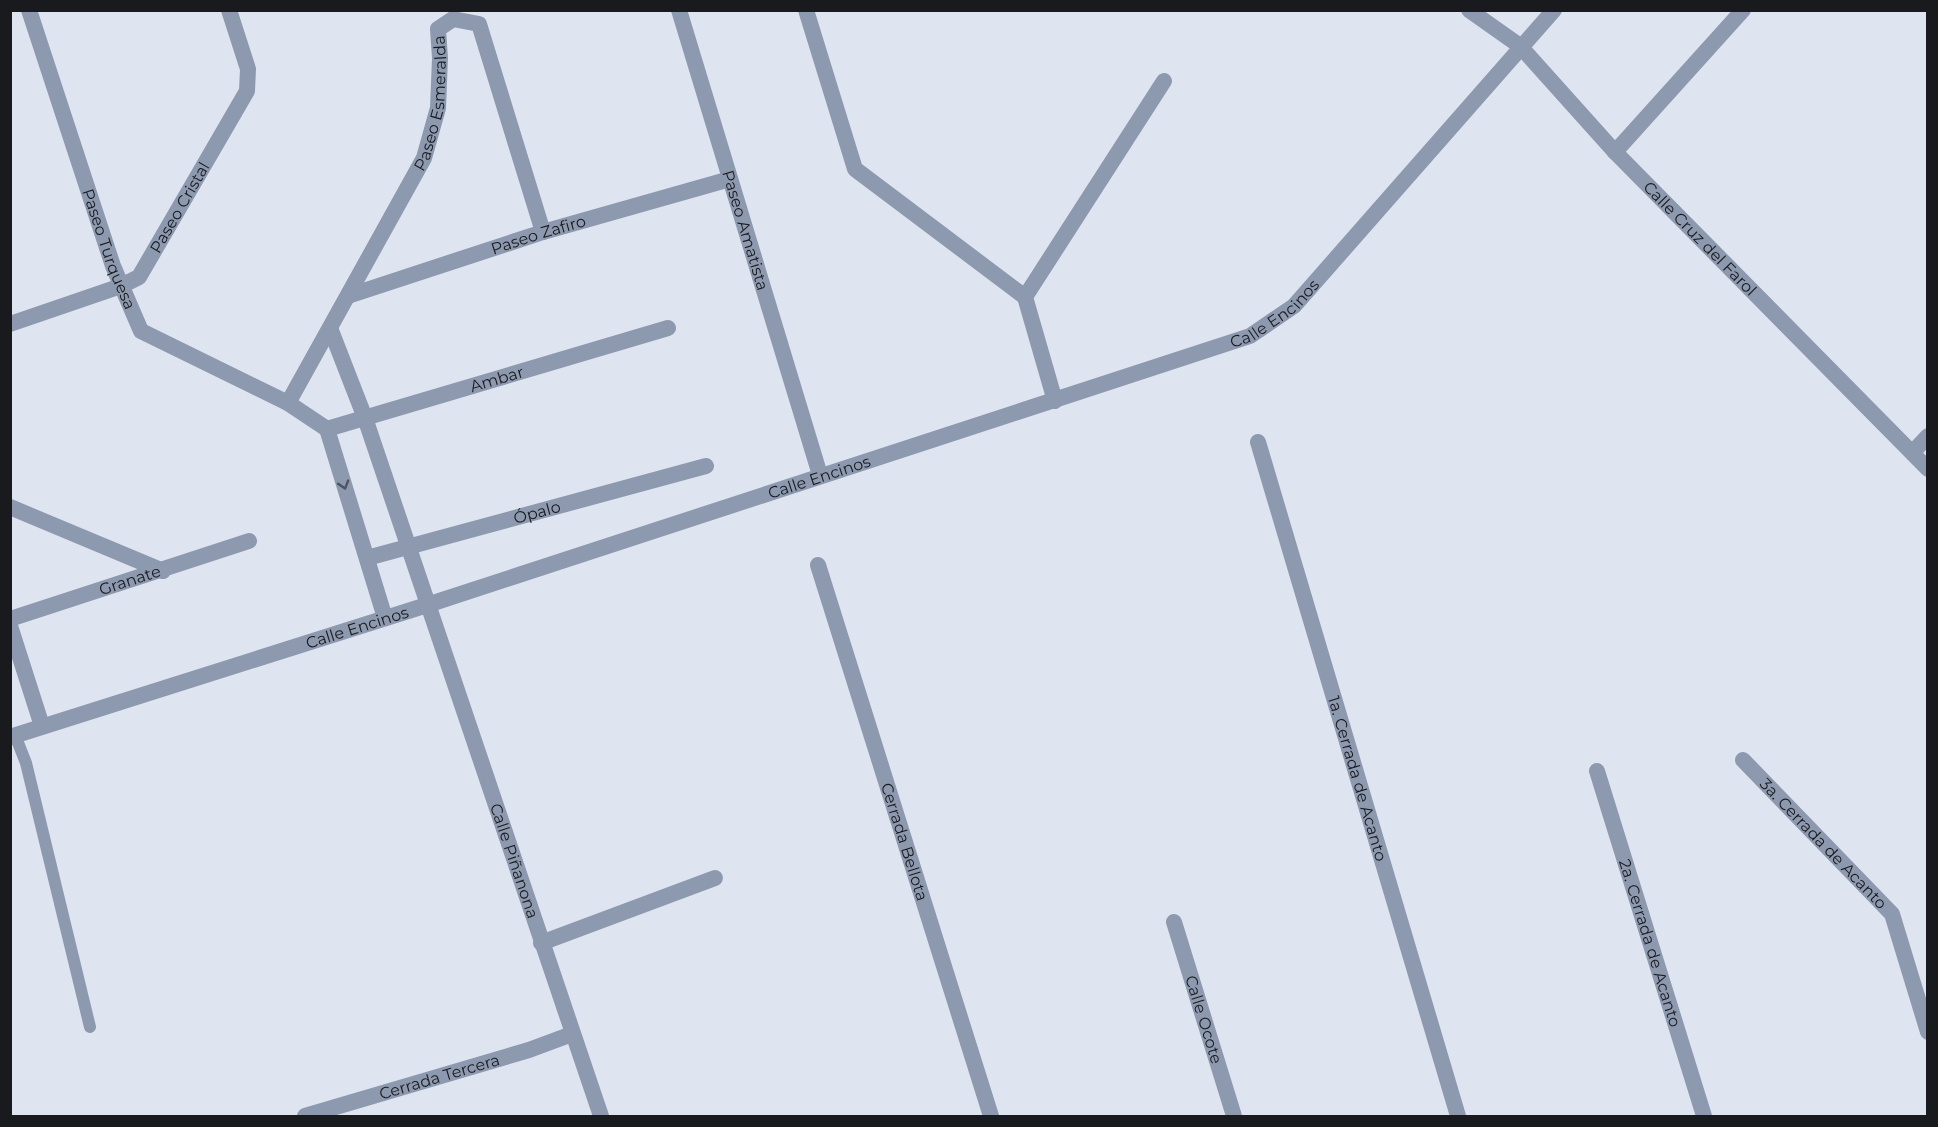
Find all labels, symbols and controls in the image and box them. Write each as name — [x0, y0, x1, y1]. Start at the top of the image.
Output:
street label: Paseo Esmeralda — [409, 35, 450, 174]
street label: Paseo Cristal — [146, 158, 213, 256]
street label: Paseo Amatista — [719, 168, 773, 292]
street label: Calle Cruz del Farol — [1640, 177, 1761, 299]
street label: Paseo Turquesa — [79, 186, 140, 312]
street label: Paseo Zafiro — [488, 211, 588, 258]
street label: Calle Encinos — [1228, 275, 1323, 351]
street label: Ambar — [468, 362, 526, 396]
street label: Calle Encinos — [766, 451, 873, 502]
one-way arrow — [337, 479, 349, 490]
street label: Ópalo — [511, 496, 563, 527]
street label: Granate — [97, 561, 163, 599]
street label: Calle Encinos — [303, 602, 411, 652]
street label: 1a. Cerrada de Acanto — [1324, 694, 1391, 863]
street label: 3a. Cerrada de Acanto — [1756, 774, 1891, 913]
street label: Cerrada Bellota — [877, 780, 932, 903]
street label: Calle Piñanona — [486, 801, 543, 921]
street label: 2a. Cerrada de Acanto — [1615, 857, 1685, 1029]
street label: Calle Ocote — [1182, 973, 1227, 1066]
street label: Cerrada Tercera — [377, 1050, 502, 1103]

